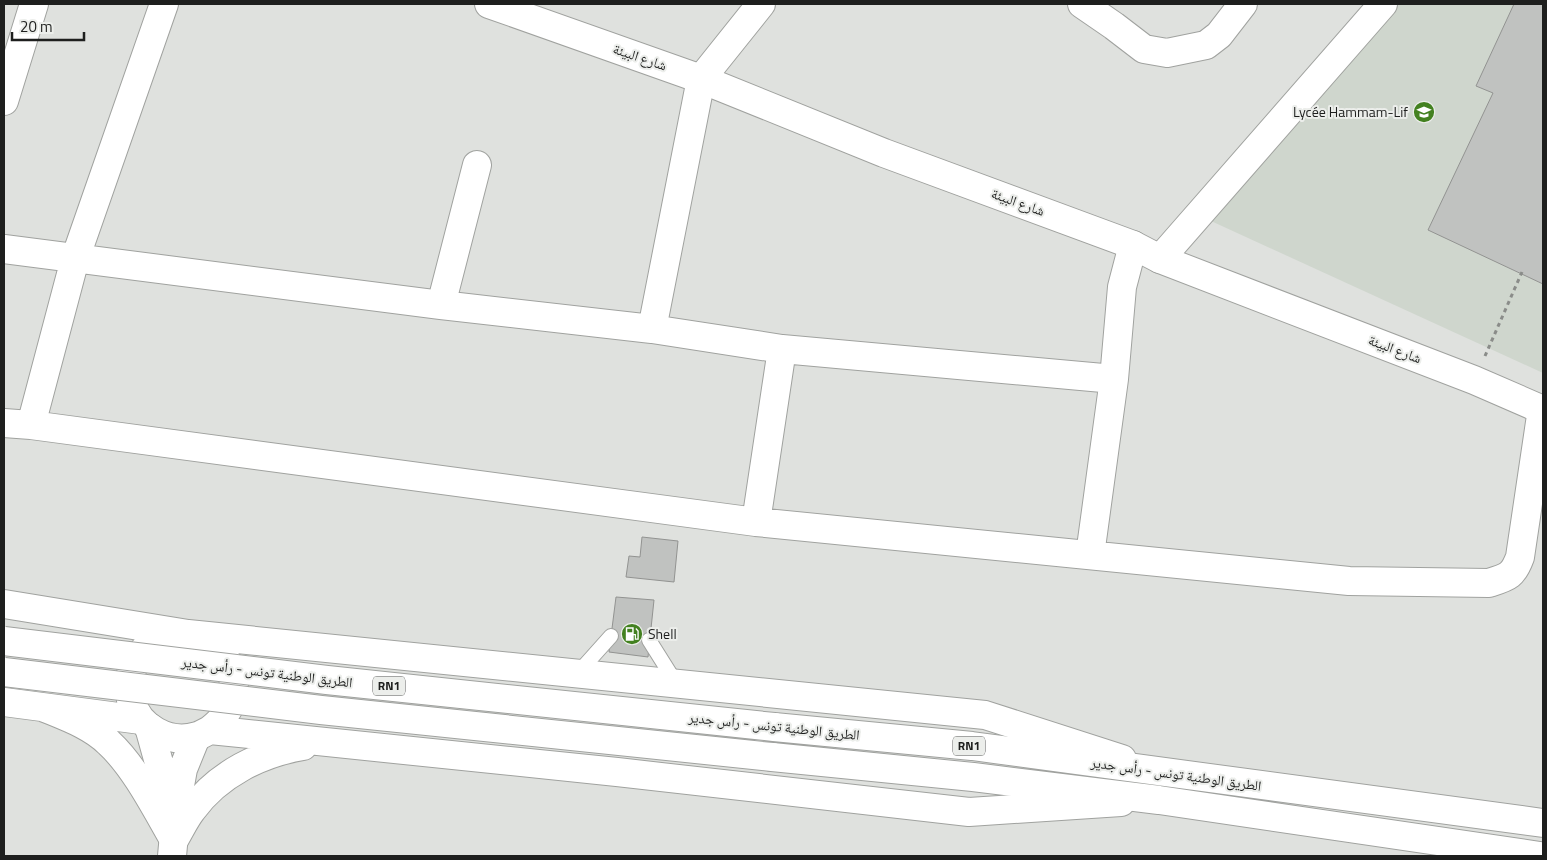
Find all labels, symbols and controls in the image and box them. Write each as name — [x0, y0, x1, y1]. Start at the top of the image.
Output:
scale bar — [12, 10, 85, 42]
text: 20 m — [20, 15, 53, 38]
street label: شارع البيئة — [610, 38, 670, 75]
school or university icon: Lycée Hammam-Lif — [1412, 100, 1436, 124]
place label: Lycée Hammam-Lif — [1293, 101, 1408, 122]
street label: شارع البيئة — [988, 182, 1048, 221]
street label: شارع البيئة — [1365, 329, 1425, 368]
fuel station icon: Shell — [620, 622, 644, 646]
place label: Shell — [648, 623, 677, 644]
street label: الطريق الوطنية تونس - رأس جدير — [179, 650, 354, 692]
road number: RN1 — [373, 676, 405, 696]
street label: الطريق الوطنية تونس - رأس جدير — [686, 706, 861, 745]
road number: RN1 — [953, 736, 985, 756]
street label: الطريق الوطنية تونس - رأس جدير — [1088, 751, 1263, 796]

